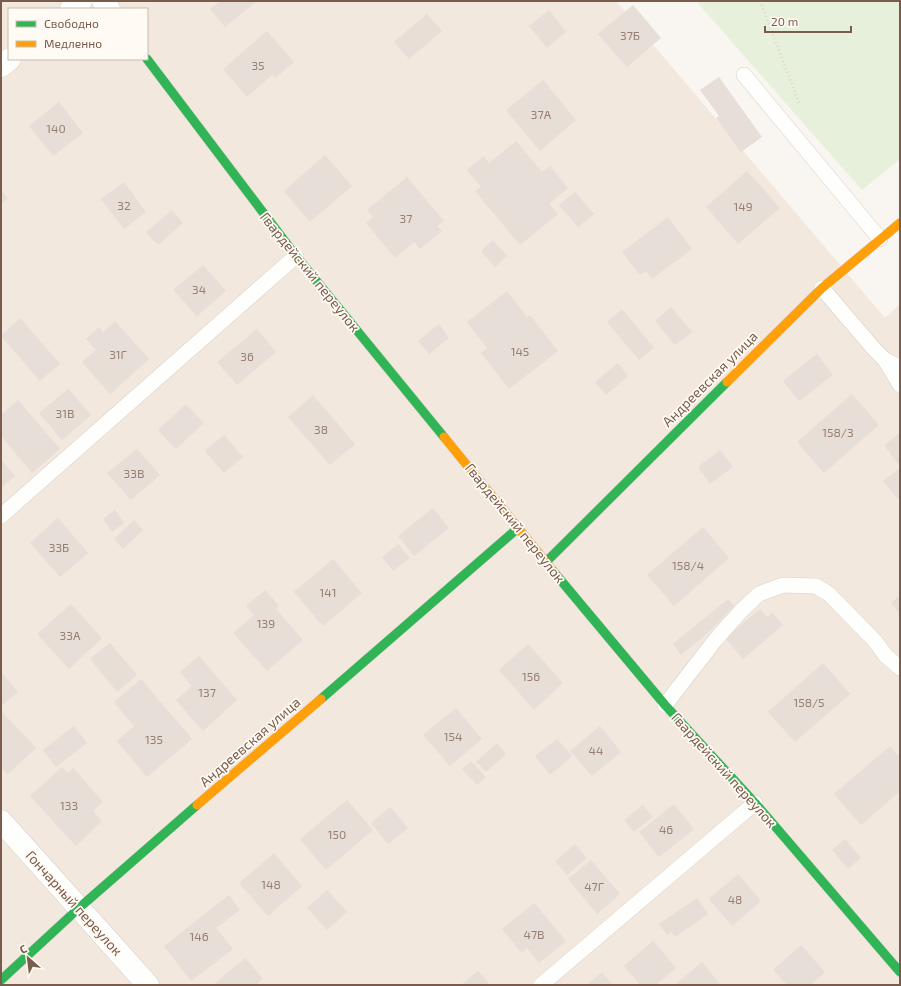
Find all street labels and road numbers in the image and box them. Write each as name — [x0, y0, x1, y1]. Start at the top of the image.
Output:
street label: Гвардейский переулок — [257, 208, 364, 335]
street label: Андреевская улица — [658, 327, 761, 430]
street label: Гвардейский переулок — [462, 459, 569, 586]
street label: Андреевская улица — [196, 693, 304, 790]
street label: Гвардейский переулок — [668, 709, 781, 831]
street label: Гончарный переулок — [23, 847, 126, 959]

